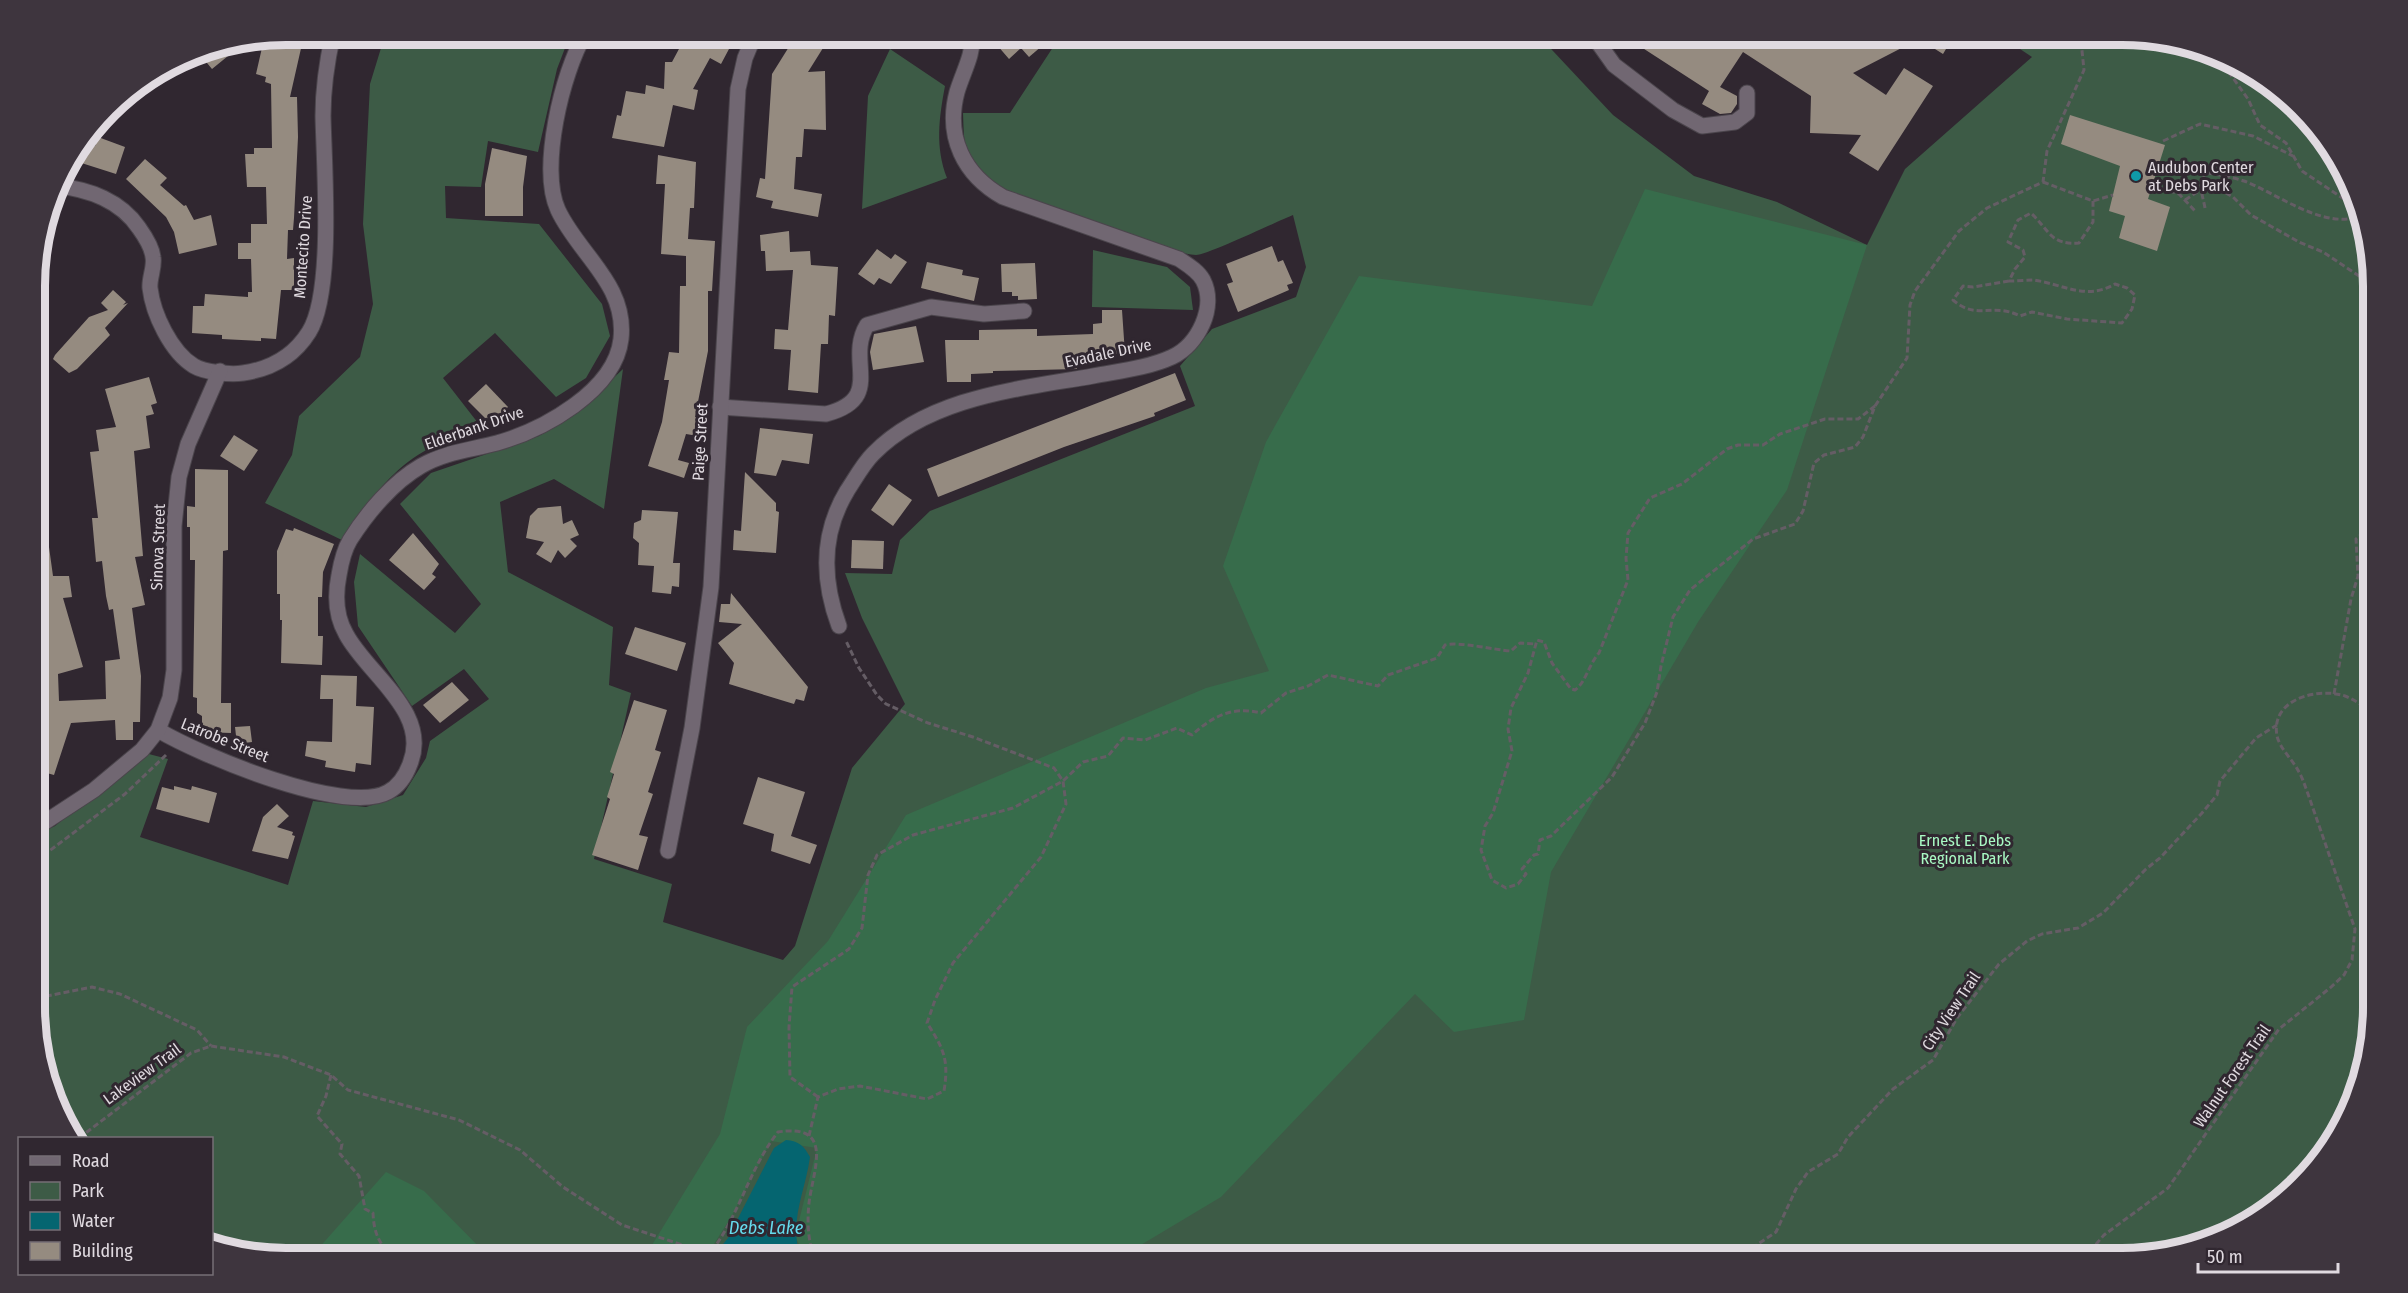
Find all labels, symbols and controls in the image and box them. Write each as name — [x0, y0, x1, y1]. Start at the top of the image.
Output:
place label: Audubon Center at Debs Park — [2148, 158, 2254, 195]
marker: Audubon Center at Debs Park — [2129, 169, 2143, 183]
street label: Montecito Drive — [290, 195, 316, 299]
street label: Evadale Drive — [1063, 335, 1153, 371]
street label: Elderbank Drive — [422, 402, 526, 454]
street label: Paige Street — [688, 402, 712, 481]
street label: Sinova Street — [147, 503, 169, 591]
street label: Latrobe Street — [178, 714, 272, 767]
park label: Ernest E. Debs Regional Park — [1919, 831, 2011, 868]
street label: City View Trail — [1918, 968, 1984, 1054]
street label: Walnut Forest Trail — [2190, 1021, 2274, 1131]
street label: Lakeview Trail — [99, 1039, 185, 1109]
legend — [18, 1137, 213, 1275]
text: Road — [72, 1150, 109, 1172]
text: Park — [72, 1180, 105, 1202]
text: Water — [72, 1210, 115, 1232]
water label: Debs Lake — [729, 1217, 804, 1239]
scale bar — [2198, 1236, 2338, 1274]
text: Building — [72, 1240, 133, 1262]
text: 50 m — [2207, 1246, 2243, 1268]

